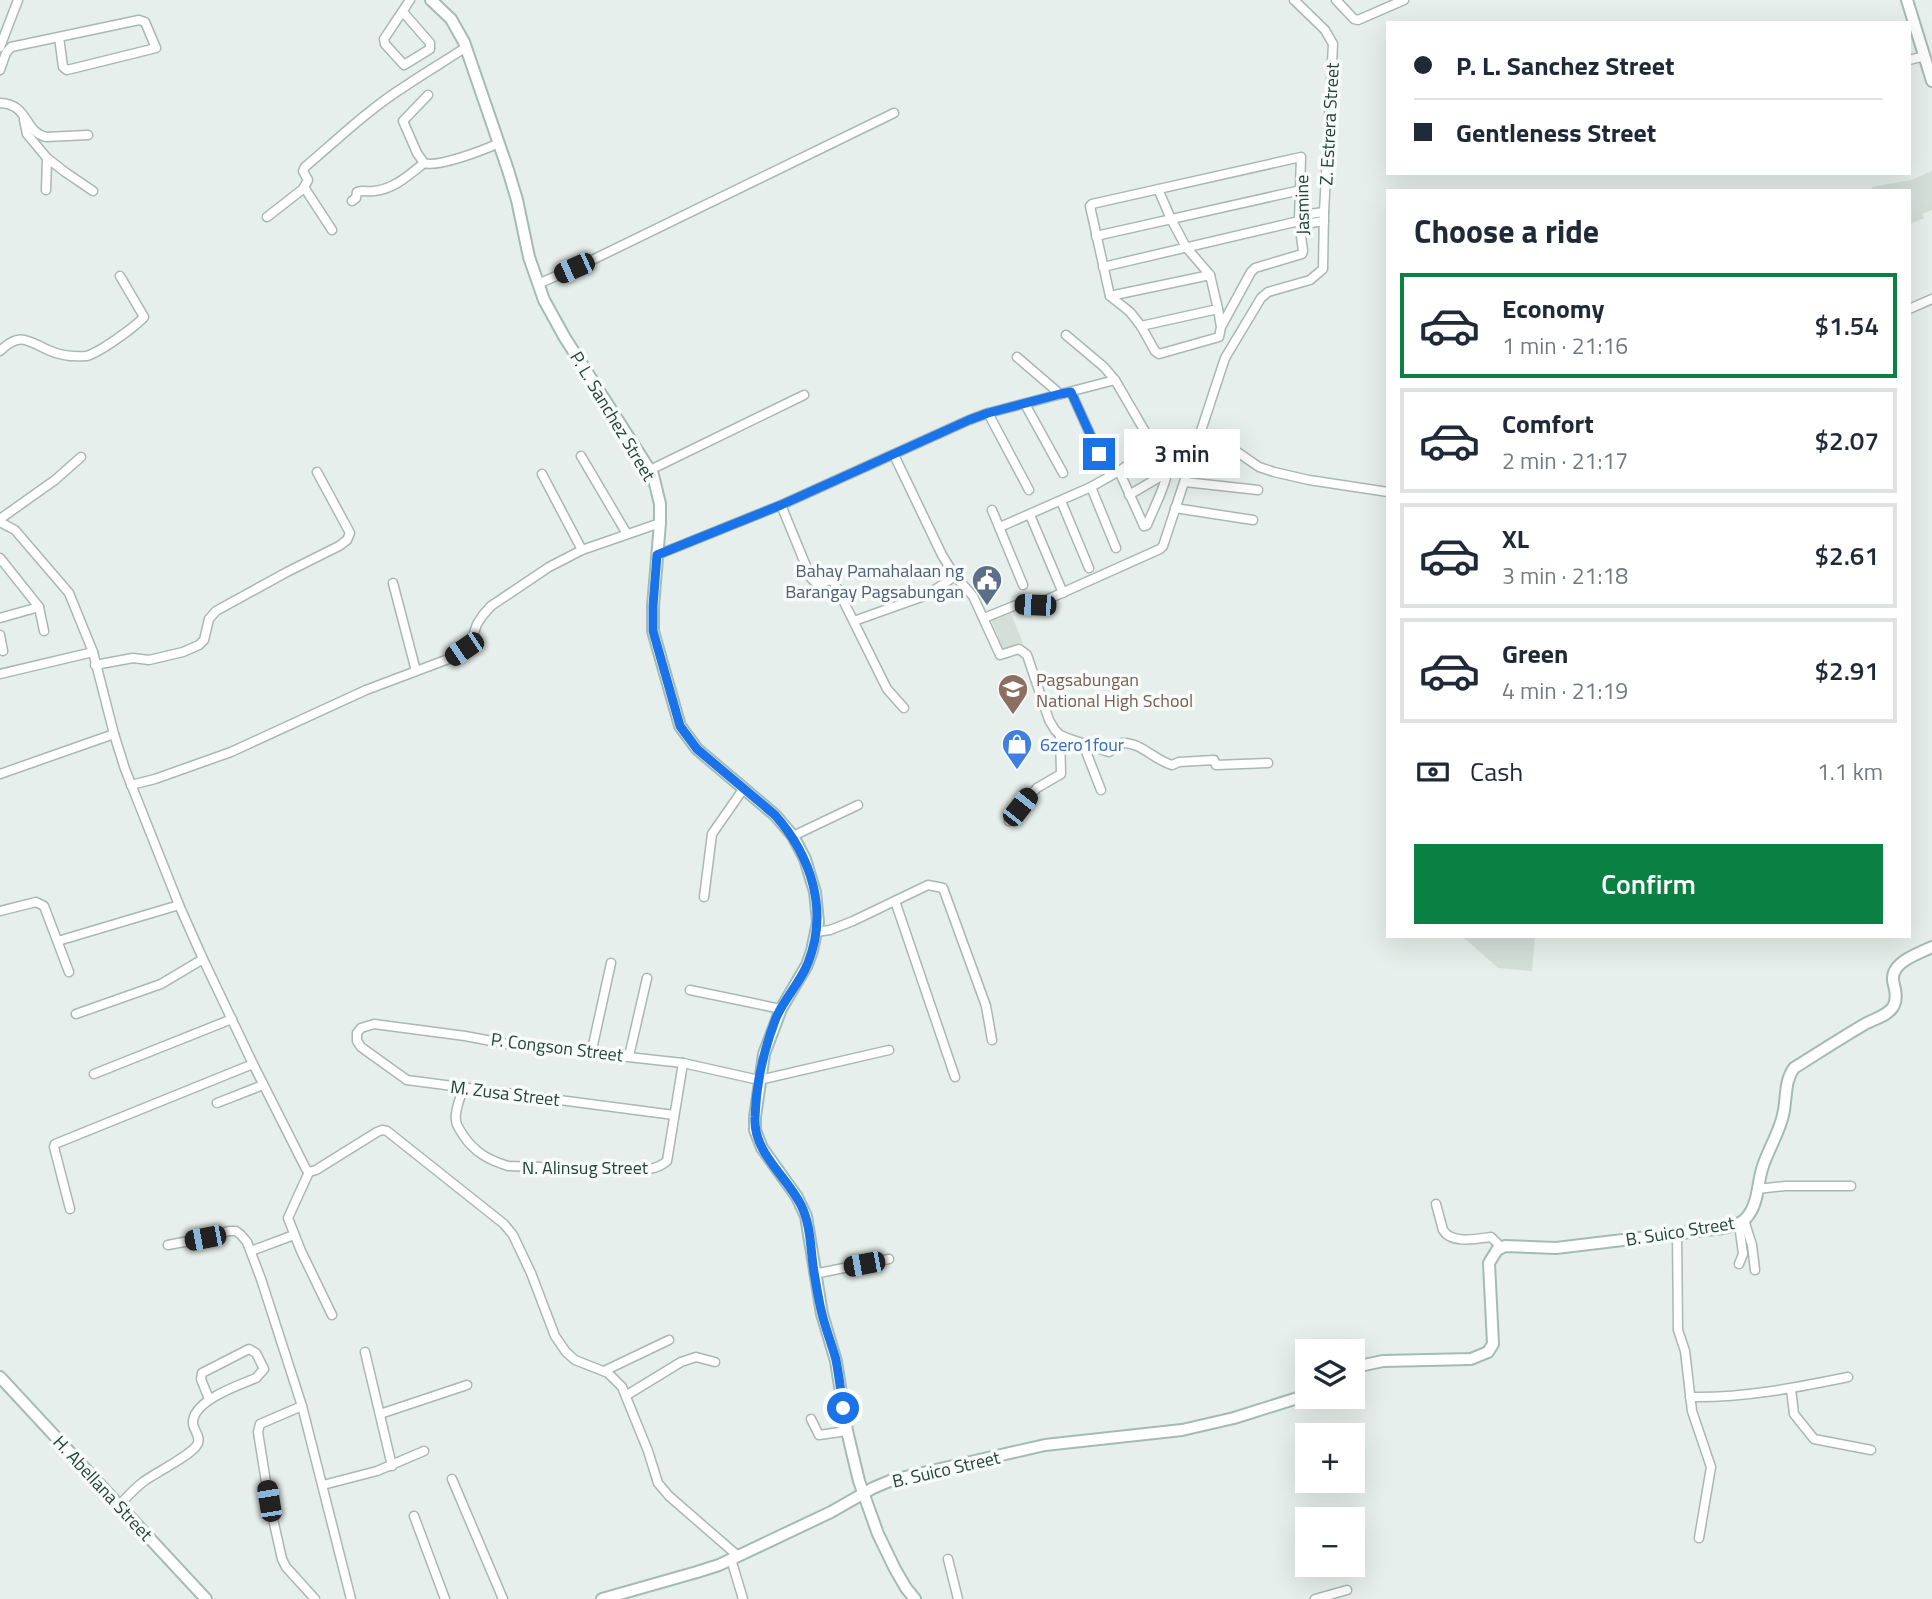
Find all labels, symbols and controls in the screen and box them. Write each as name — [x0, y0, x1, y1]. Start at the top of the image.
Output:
text: P. L. Sanchez Street — [1456, 46, 1674, 85]
street label: Z. Estrera Street — [1312, 61, 1346, 186]
text: Gentleness Street — [1456, 113, 1656, 152]
street label: Jasmine — [1288, 175, 1316, 235]
text: Choose a ride — [1414, 207, 1599, 255]
car — [551, 250, 598, 286]
text: Economy — [1502, 289, 1604, 328]
icon: car — [1418, 294, 1481, 357]
text: $1.54 — [1815, 306, 1879, 345]
text: 1 min · 21:16 — [1502, 328, 1628, 363]
street label: P. L. Sanchez Street — [564, 346, 663, 487]
text: Comfort — [1502, 404, 1594, 443]
icon: car — [1418, 409, 1481, 472]
text: $2.07 — [1815, 421, 1879, 460]
callout: 3 min — [1124, 430, 1239, 478]
text: 3 min — [1154, 436, 1210, 471]
route end — [1083, 438, 1115, 470]
text: 2 min · 21:17 — [1502, 443, 1628, 478]
text: XL — [1502, 519, 1529, 558]
icon: car — [1418, 524, 1481, 587]
text: $2.61 — [1815, 536, 1879, 575]
place label: Bahay Pamahalaan ng Barangay Pagsabungan — [785, 557, 964, 605]
text: 3 min · 21:18 — [1502, 558, 1628, 593]
public building icon: Bahay Pamahalaan ng Barangay Pagsabungan — [970, 563, 1004, 607]
car — [1014, 594, 1057, 616]
car — [441, 629, 488, 669]
text: Green — [1502, 634, 1568, 673]
icon: car — [1418, 639, 1481, 702]
text: $2.91 — [1815, 651, 1879, 690]
place label: Pagsabungan National High School — [1036, 666, 1193, 714]
school or university icon: Pagsabungan National High School — [996, 672, 1030, 716]
text: 4 min · 21:19 — [1502, 673, 1628, 708]
shop icon: 6zero1four — [1000, 727, 1034, 771]
place label: 6zero1four — [1040, 731, 1124, 758]
text: Cash — [1470, 752, 1523, 791]
icon: cash — [1414, 753, 1452, 791]
text: 1.1 km — [1817, 754, 1883, 789]
car — [999, 784, 1042, 830]
button: Confirm — [1414, 844, 1883, 924]
street label: P. Congson Street — [489, 1025, 625, 1069]
street label: M. Zusa Street — [449, 1073, 562, 1113]
street label: N. Alinsug Street — [522, 1154, 649, 1181]
street label: B. Suico Street — [1624, 1209, 1737, 1253]
car — [183, 1224, 228, 1252]
car — [842, 1250, 887, 1278]
map controls — [1295, 1339, 1365, 1577]
button: layers — [1295, 1339, 1365, 1409]
route start — [827, 1392, 859, 1424]
button: + — [1295, 1423, 1365, 1493]
street label: H. Abellana Street — [47, 1429, 160, 1547]
street label: B. Suico Street — [889, 1443, 1003, 1495]
car — [256, 1479, 283, 1523]
button: − — [1295, 1507, 1365, 1577]

